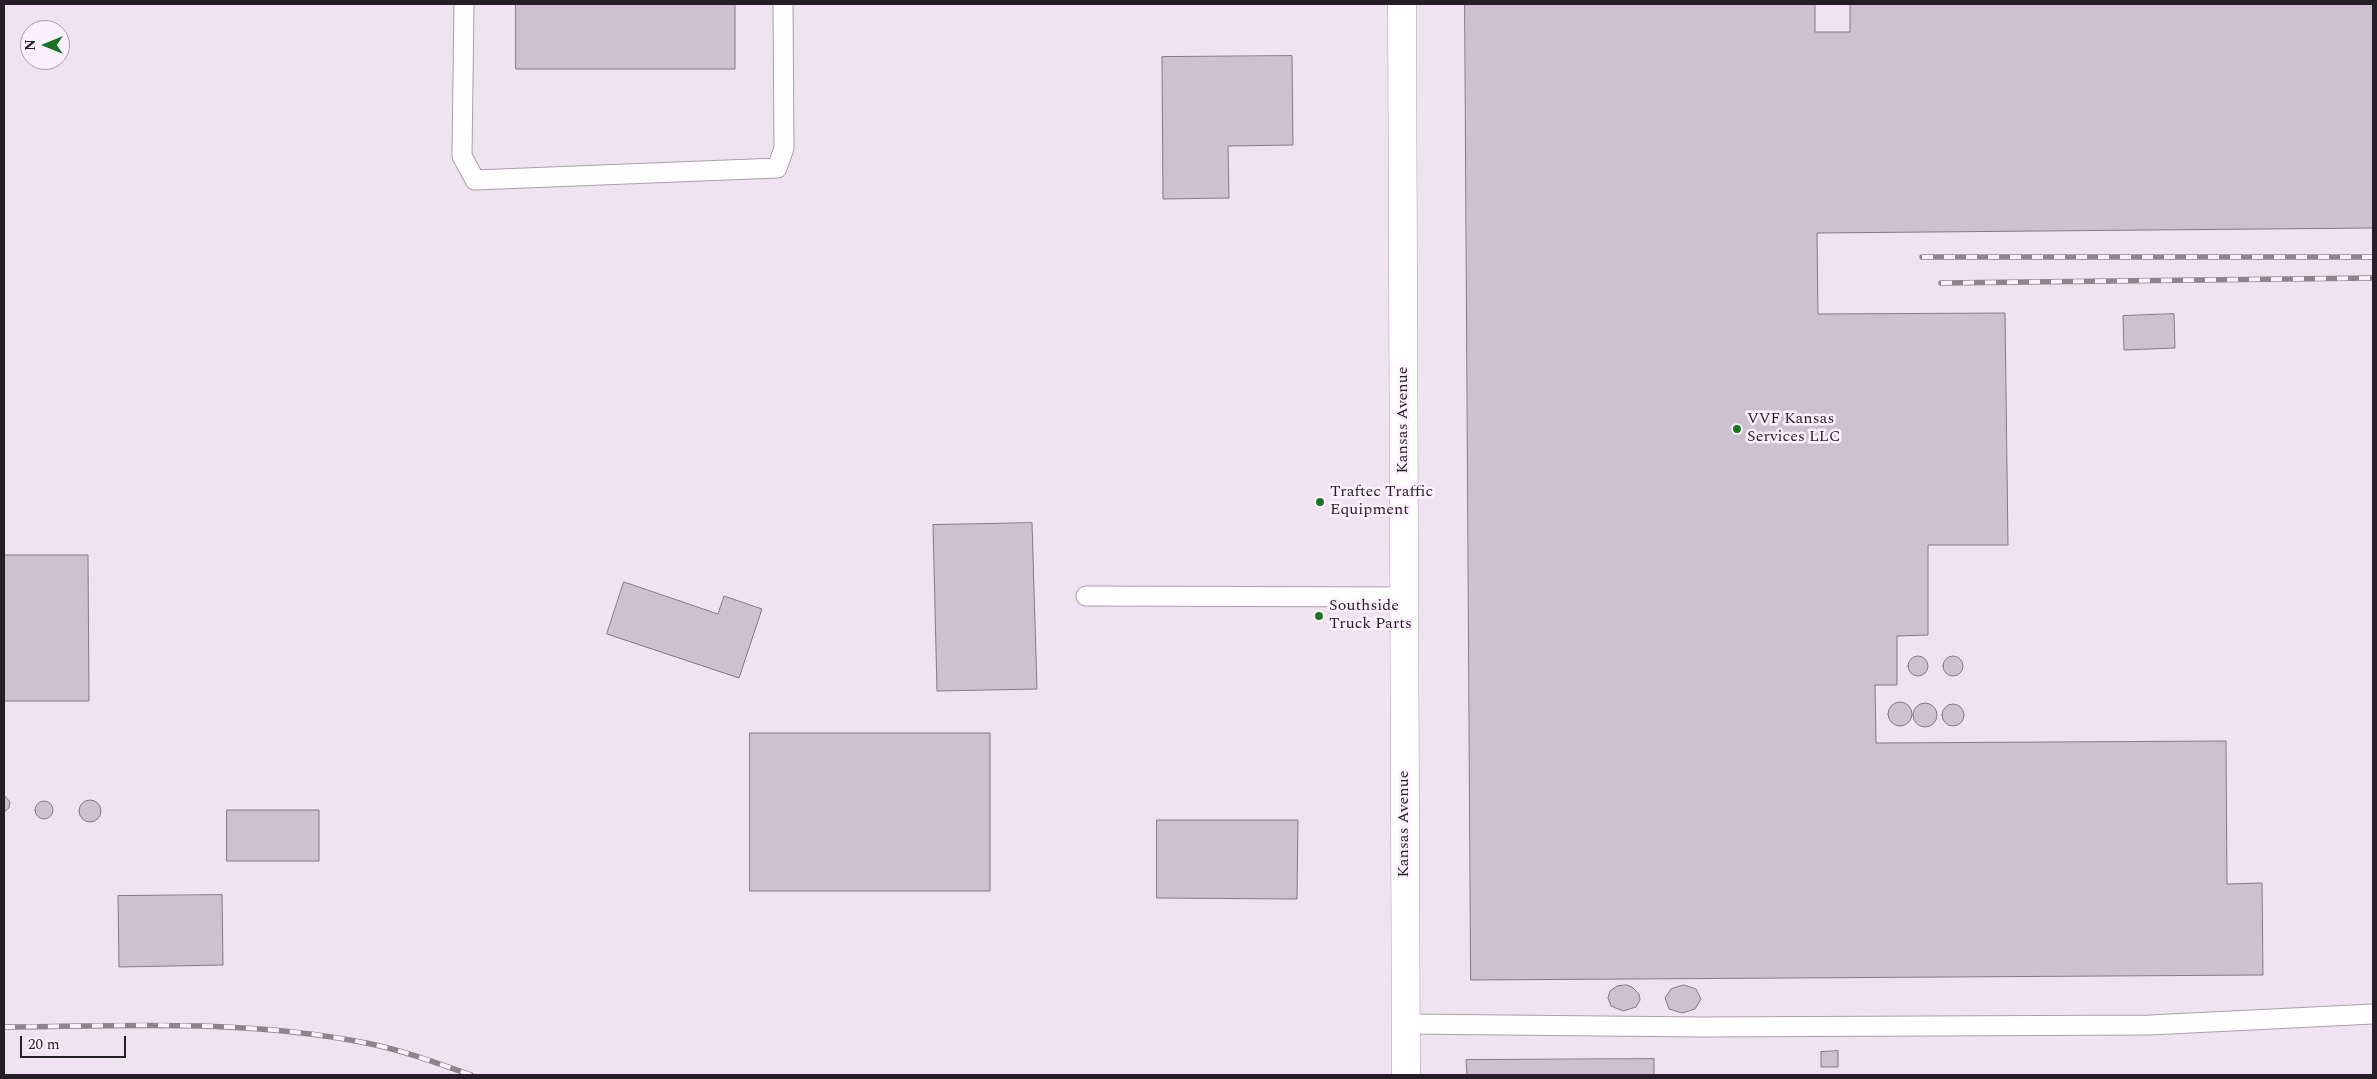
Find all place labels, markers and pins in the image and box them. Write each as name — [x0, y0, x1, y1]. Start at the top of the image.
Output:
place label: VVF Kansas Services LLC — [1747, 410, 1841, 448]
marker: VVF Kansas Services LLC — [1731, 423, 1743, 435]
place label: Traftec Traffic Equipment — [1330, 483, 1433, 521]
marker: Traftec Traffic Equipment — [1314, 496, 1326, 508]
place label: Southside Truck Parts — [1329, 597, 1412, 635]
marker: Southside Truck Parts — [1313, 610, 1325, 622]

